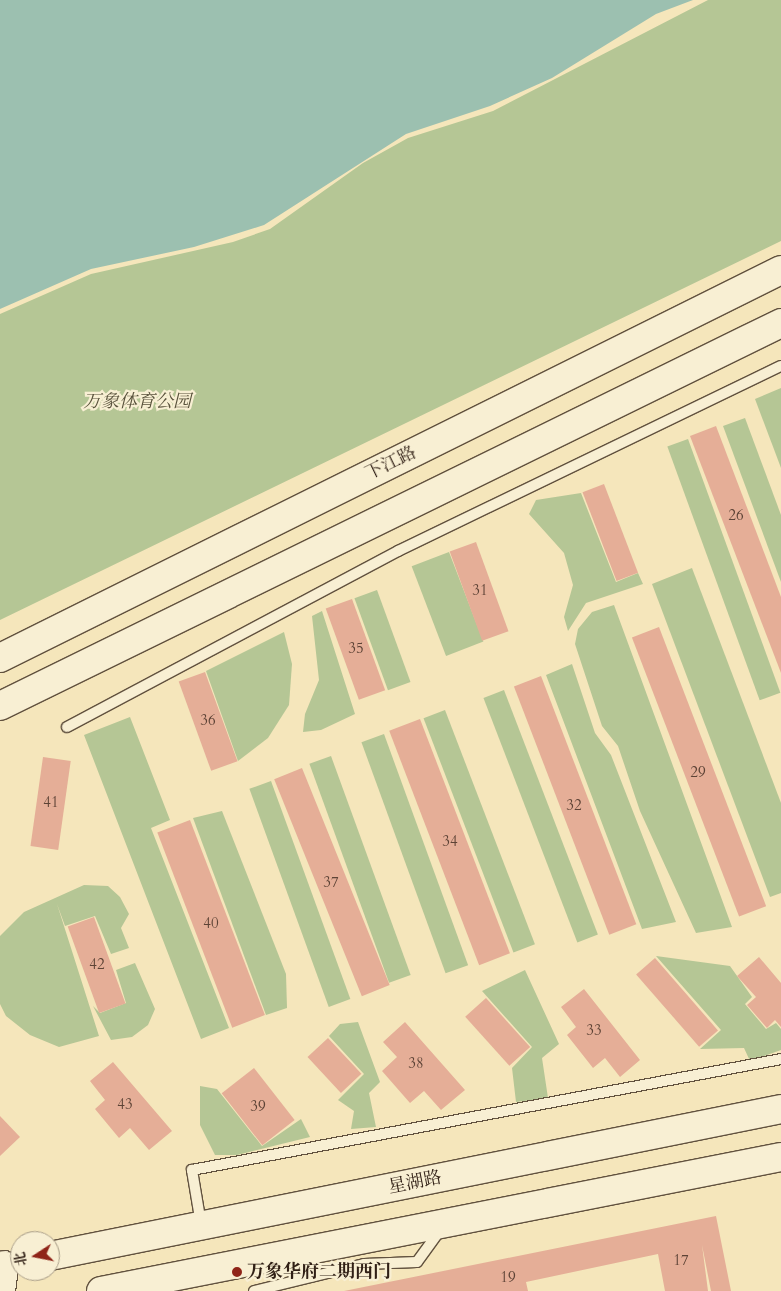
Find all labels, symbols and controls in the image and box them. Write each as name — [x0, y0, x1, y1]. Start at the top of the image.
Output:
park label: 万象体育公园 — [83, 391, 191, 413]
street label: 下江路 — [362, 442, 420, 486]
house number: 26 — [728, 507, 744, 525]
house number: 31 — [472, 582, 488, 600]
house number: 35 — [348, 640, 364, 658]
house number: 36 — [200, 712, 216, 730]
house number: 29 — [690, 764, 706, 782]
house number: 41 — [43, 794, 59, 812]
house number: 32 — [566, 797, 582, 815]
house number: 34 — [442, 833, 458, 851]
house number: 37 — [323, 874, 339, 892]
house number: 40 — [203, 915, 219, 933]
house number: 42 — [89, 956, 105, 974]
house number: 33 — [586, 1022, 602, 1040]
house number: 38 — [408, 1055, 424, 1073]
house number: 43 — [117, 1096, 133, 1114]
house number: 39 — [250, 1098, 266, 1116]
street label: 星湖路 — [386, 1167, 444, 1199]
north arrow — [10, 1231, 60, 1281]
text: 北 — [10, 1250, 31, 1267]
house number: 17 — [673, 1252, 689, 1270]
place label: 万象华府二期西门 — [247, 1261, 391, 1283]
marker: 万象华府二期西门 — [231, 1266, 243, 1278]
house number: 19 — [500, 1269, 516, 1287]

